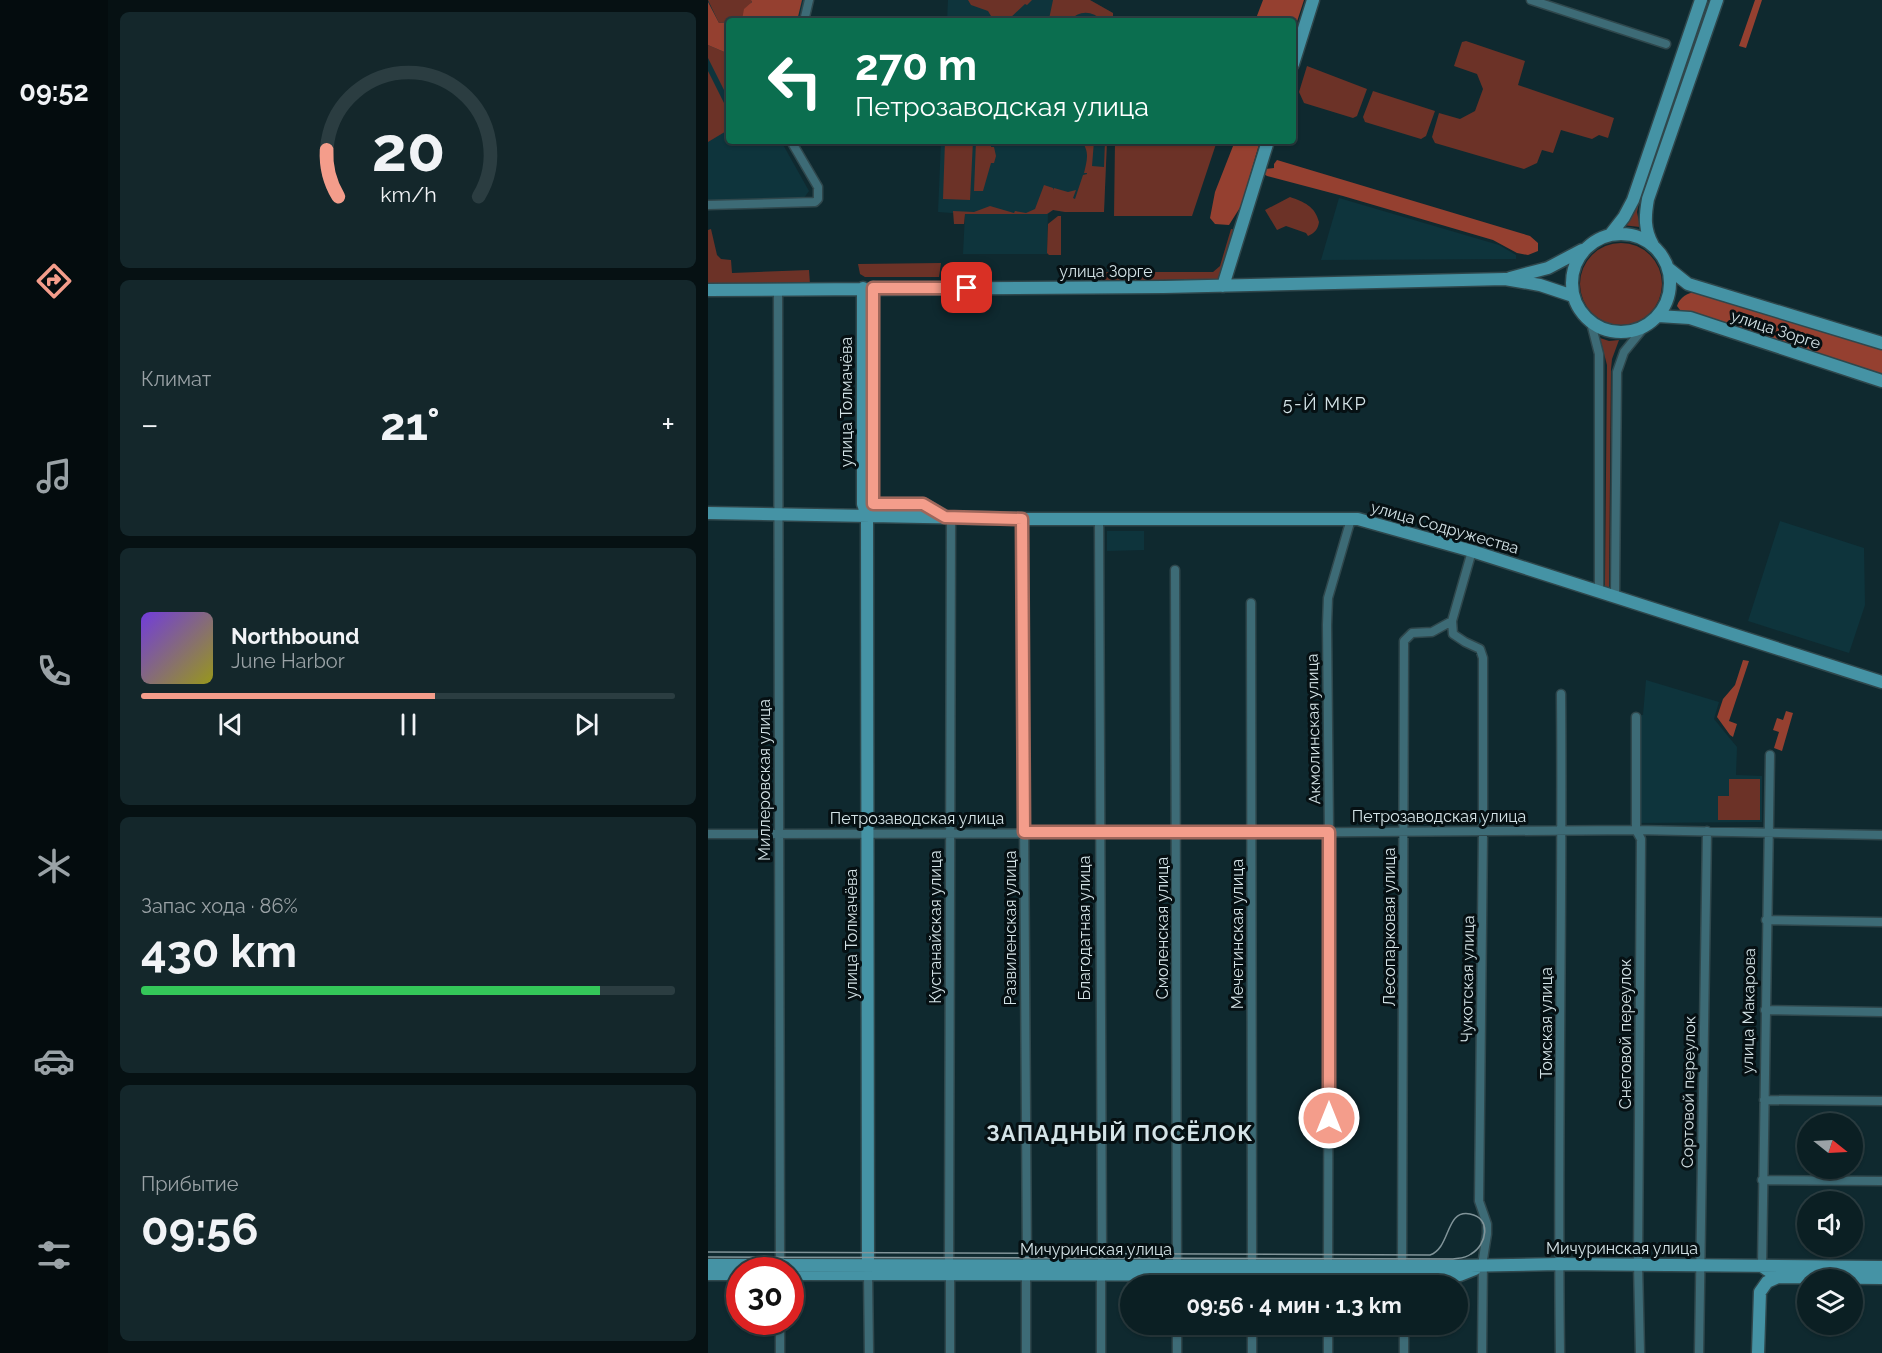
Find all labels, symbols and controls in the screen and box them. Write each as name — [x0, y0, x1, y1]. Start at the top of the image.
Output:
text: 270 m — [855, 41, 977, 90]
icon: left — [756, 42, 834, 120]
text: 09:52 — [19, 76, 89, 107]
text: Петрозаводская улица — [855, 91, 1149, 122]
text: 20 — [371, 112, 445, 186]
text: km/h — [380, 182, 436, 207]
icon: directions — [33, 260, 75, 302]
pin — [941, 262, 992, 313]
street label: улица Зорге — [1059, 262, 1153, 281]
icon: arrive — [950, 271, 983, 304]
street label: улица Зорге — [1729, 306, 1823, 353]
street label: улица Толмачёва — [837, 337, 856, 467]
text: Климат — [141, 367, 211, 391]
district label: 5-Й МКР — [1283, 393, 1367, 414]
text: 21° — [380, 398, 440, 451]
text: − — [141, 405, 159, 444]
text: + — [661, 405, 675, 444]
icon: music — [33, 455, 75, 497]
street label: улица Содружества — [1369, 497, 1521, 558]
text: Northbound — [231, 623, 360, 649]
text: June Harbor — [231, 649, 345, 673]
icon: phone — [33, 650, 75, 692]
street label: Акмолинская улица — [1303, 653, 1324, 805]
street label: Миллеровская улица — [755, 699, 774, 861]
icon: previous — [214, 708, 247, 741]
icon: pause — [392, 708, 425, 741]
icon: next — [570, 708, 603, 741]
street label: Петрозаводская улица — [1352, 807, 1526, 826]
street label: Петрозаводская улица — [830, 809, 1004, 828]
icon: climate — [33, 845, 75, 887]
street label: Лесопарковая улица — [1380, 848, 1399, 1006]
street label: Кустанайская улица — [926, 850, 945, 1004]
street label: Развиленская улица — [1001, 851, 1020, 1005]
street label: Благодатная улица — [1075, 856, 1094, 1001]
street label: Смоленская улица — [1153, 857, 1172, 999]
street label: Мечетинская улица — [1228, 859, 1247, 1009]
street label: улица Толмачёва — [842, 869, 861, 999]
text: Запас хода · 86% — [141, 894, 298, 918]
street label: Чукотская улица — [1457, 915, 1478, 1043]
text: 430 km — [141, 925, 297, 978]
street label: улица Макарова — [1738, 948, 1759, 1074]
street label: Снеговой переулок — [1616, 959, 1635, 1109]
street label: Томская улица — [1537, 967, 1556, 1079]
street label: Сортовой переулок — [1678, 1016, 1699, 1168]
icon: car — [33, 1040, 75, 1082]
position arrow — [1297, 1086, 1361, 1150]
north arrow — [1797, 1113, 1863, 1179]
map controls — [1797, 1113, 1863, 1335]
district label: ЗАПАДНЫЙ ПОСЁЛОК — [986, 1120, 1254, 1146]
text: Прибытие — [141, 1172, 238, 1196]
button: sound — [1797, 1191, 1863, 1257]
text: 09:56 — [141, 1203, 259, 1256]
icon: filters — [33, 1234, 75, 1276]
street label: Мичуринская улица — [1546, 1239, 1698, 1258]
street label: Мичуринская улица — [1020, 1240, 1172, 1259]
speed limit sign: 30 — [726, 1257, 804, 1335]
button: layers — [1797, 1269, 1863, 1335]
text: 09:56 · 4 мин · 1.3 km — [1186, 1292, 1402, 1318]

